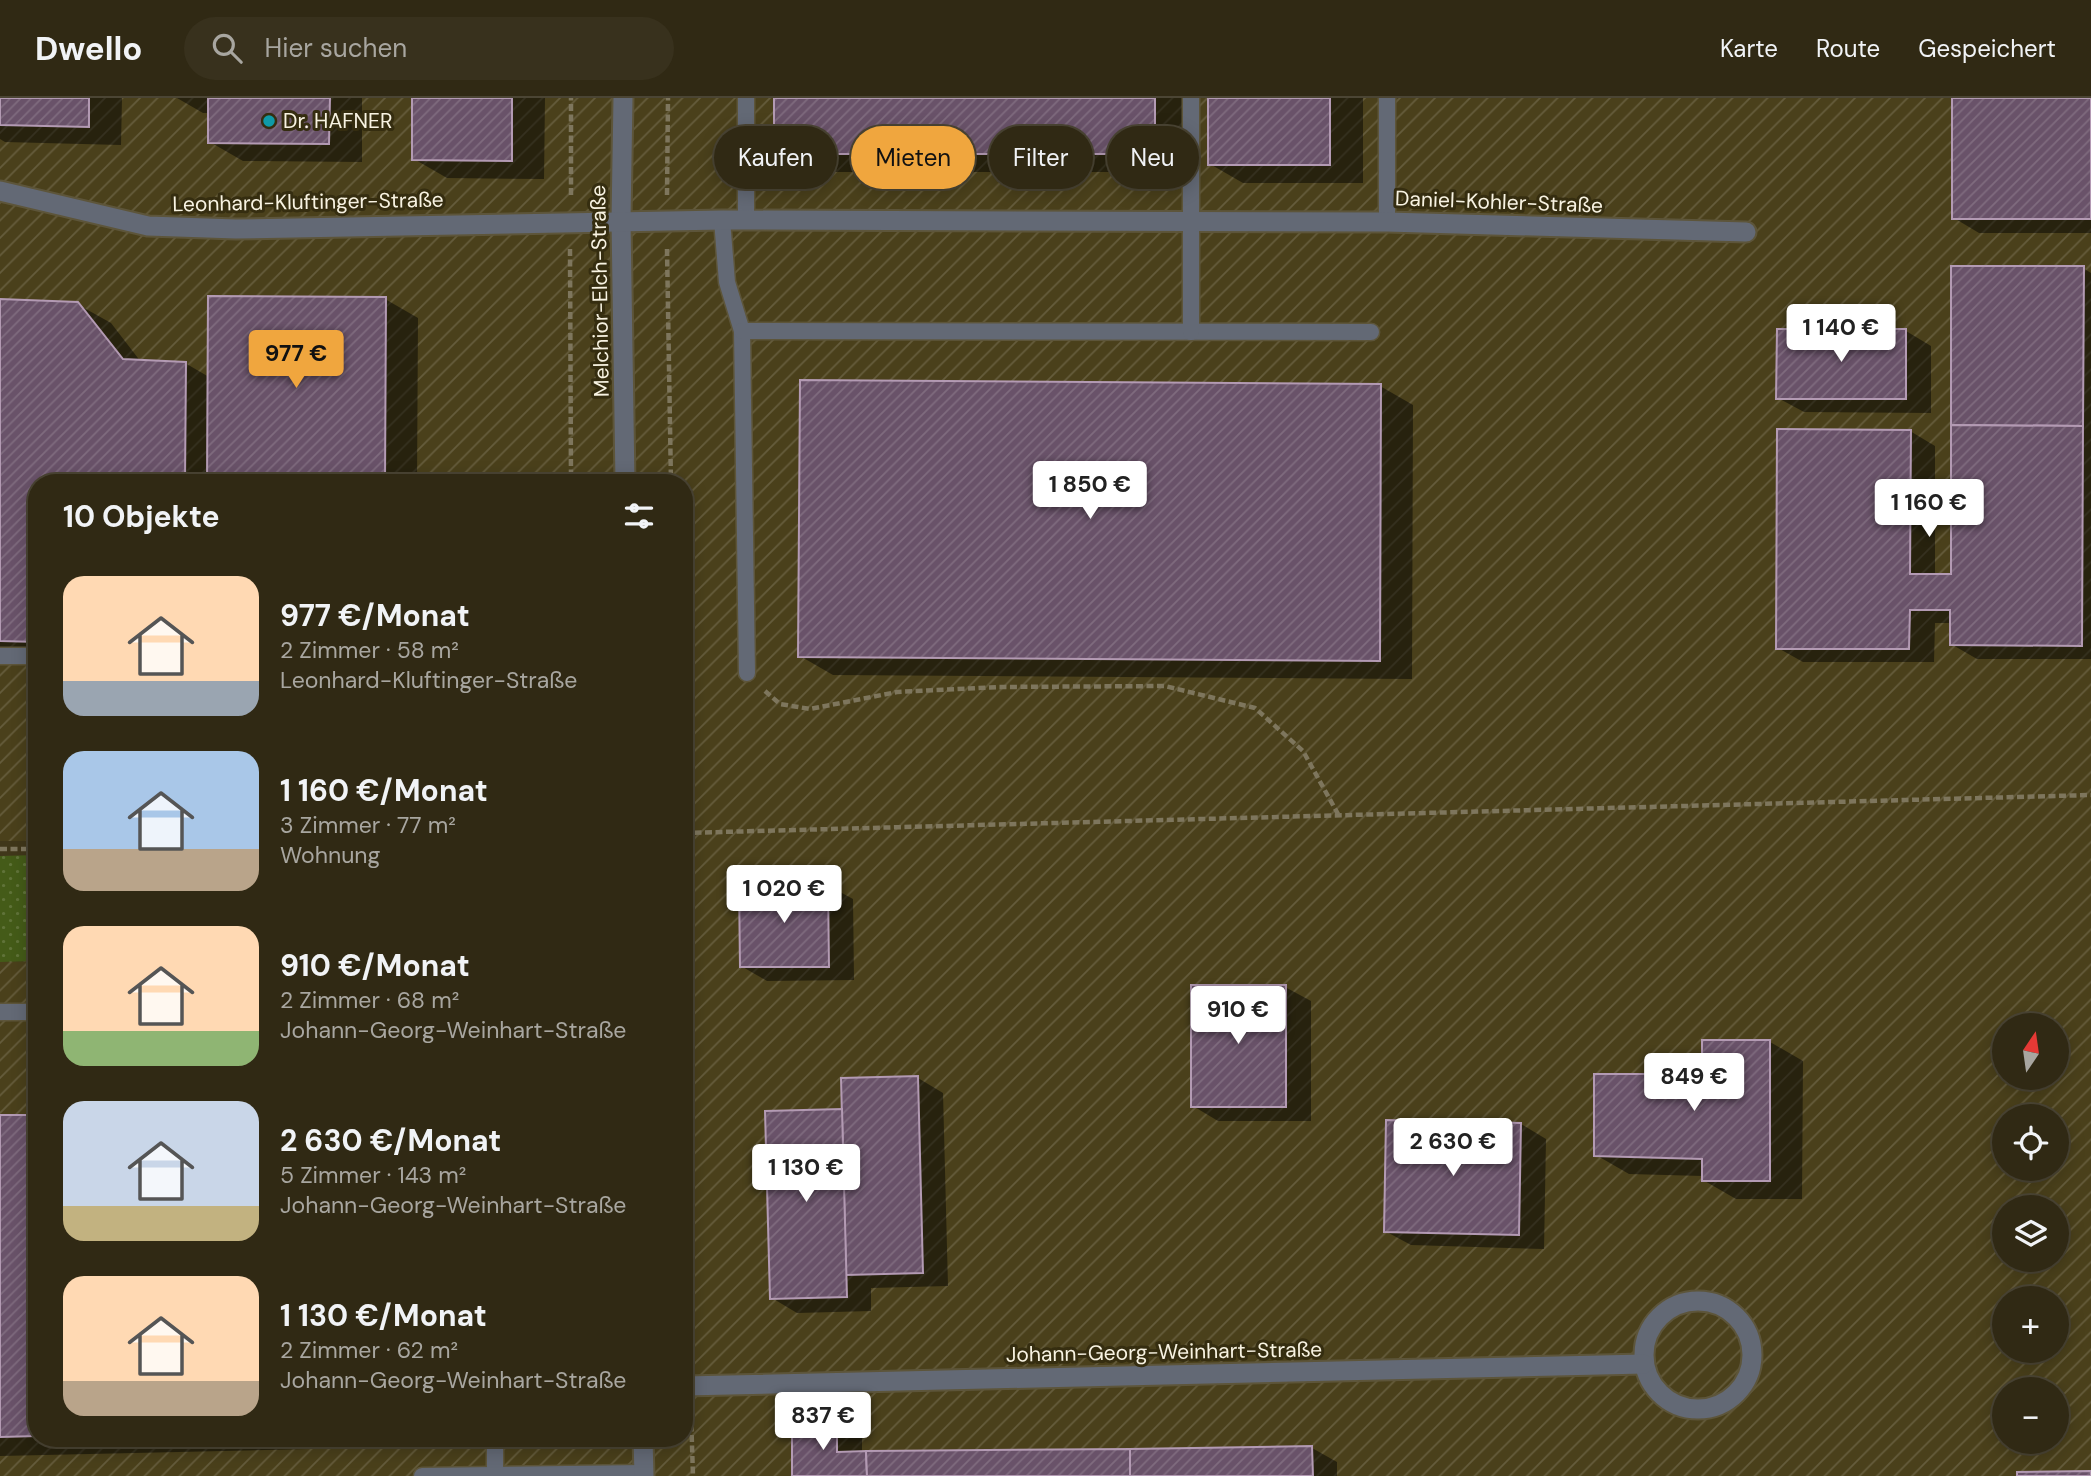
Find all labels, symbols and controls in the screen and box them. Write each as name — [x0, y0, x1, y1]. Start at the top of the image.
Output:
search box — [184, 17, 674, 80]
text: Dwello — [35, 27, 142, 70]
icon: search — [208, 29, 246, 67]
text: Hier suchen — [264, 31, 407, 65]
text: Karte — [1720, 33, 1778, 64]
text: Route — [1816, 33, 1880, 64]
text: Gespeichert — [1918, 33, 2056, 64]
place label: Dr. HAFNER — [283, 107, 392, 135]
marker: Dr. HAFNER — [261, 113, 277, 129]
chip: Kaufen — [714, 126, 837, 189]
chip: Mieten — [851, 126, 975, 189]
chip: Filter — [989, 126, 1093, 189]
chip: Neu — [1107, 126, 1199, 189]
street label: Daniel-Kohler-Straße — [1395, 184, 1603, 220]
street label: Melchior-Elch-Straße — [584, 185, 616, 397]
street label: Leonhard-Kluftinger-Straße — [172, 186, 444, 218]
pin: 1 140 € — [1776, 304, 1906, 364]
text: 1 140 € — [1803, 312, 1879, 342]
pin: 977 € — [247, 330, 345, 390]
text: 977 € — [265, 338, 327, 368]
pin: 1 850 € — [1025, 462, 1155, 521]
text: 1 850 € — [1049, 469, 1131, 499]
pin: 1 160 € — [1864, 480, 1994, 539]
text: 1 160 € — [1891, 487, 1967, 517]
text: 10 Objekte — [63, 497, 220, 536]
icon: filters — [620, 497, 658, 535]
text: 977 €/Monat — [280, 596, 470, 635]
icon: home — [119, 604, 203, 688]
text: 2 Zimmer · 58 m² — [280, 635, 459, 665]
text: Leonhard-Kluftinger-Straße — [280, 665, 577, 695]
text: 1 160 €/Monat — [280, 771, 488, 810]
icon: home — [119, 779, 203, 863]
text: 3 Zimmer · 77 m² — [280, 810, 456, 840]
text: Wohnung — [280, 840, 380, 870]
pin: 1 020 € — [719, 866, 849, 925]
text: 1 020 € — [743, 873, 825, 903]
text: 910 €/Monat — [280, 946, 470, 985]
icon: home — [119, 954, 203, 1038]
text: 2 Zimmer · 68 m² — [280, 985, 459, 1015]
pin: 910 € — [1189, 986, 1287, 1046]
text: 910 € — [1207, 994, 1269, 1024]
north arrow — [1992, 1013, 2068, 1090]
map controls — [1992, 1013, 2069, 1454]
text: Johann-Georg-Weinhart-Straße — [280, 1015, 626, 1045]
pin: 849 € — [1645, 1054, 1743, 1113]
text: 849 € — [1660, 1061, 1728, 1091]
button: locate — [1992, 1104, 2069, 1181]
pin: 2 630 € — [1388, 1118, 1518, 1178]
text: 2 630 €/Monat — [280, 1121, 501, 1160]
text: 2 630 € — [1410, 1126, 1496, 1156]
icon: home — [119, 1129, 203, 1213]
pin: 1 130 € — [741, 1144, 871, 1204]
text: 1 130 € — [768, 1152, 844, 1182]
text: 5 Zimmer · 143 m² — [280, 1160, 466, 1190]
text: Johann-Georg-Weinhart-Straße — [280, 1190, 626, 1220]
button: layers — [1992, 1195, 2069, 1272]
button: + — [1992, 1286, 2069, 1363]
text: 1 130 €/Monat — [280, 1296, 487, 1335]
icon: home — [119, 1304, 203, 1388]
text: 2 Zimmer · 62 m² — [280, 1335, 458, 1365]
street label: Johann-Georg-Weinhart-Straße — [1006, 1335, 1322, 1369]
text: Johann-Georg-Weinhart-Straße — [280, 1365, 626, 1395]
button: − — [1992, 1377, 2069, 1454]
pin: 837 € — [774, 1392, 872, 1452]
text: 837 € — [791, 1400, 855, 1430]

